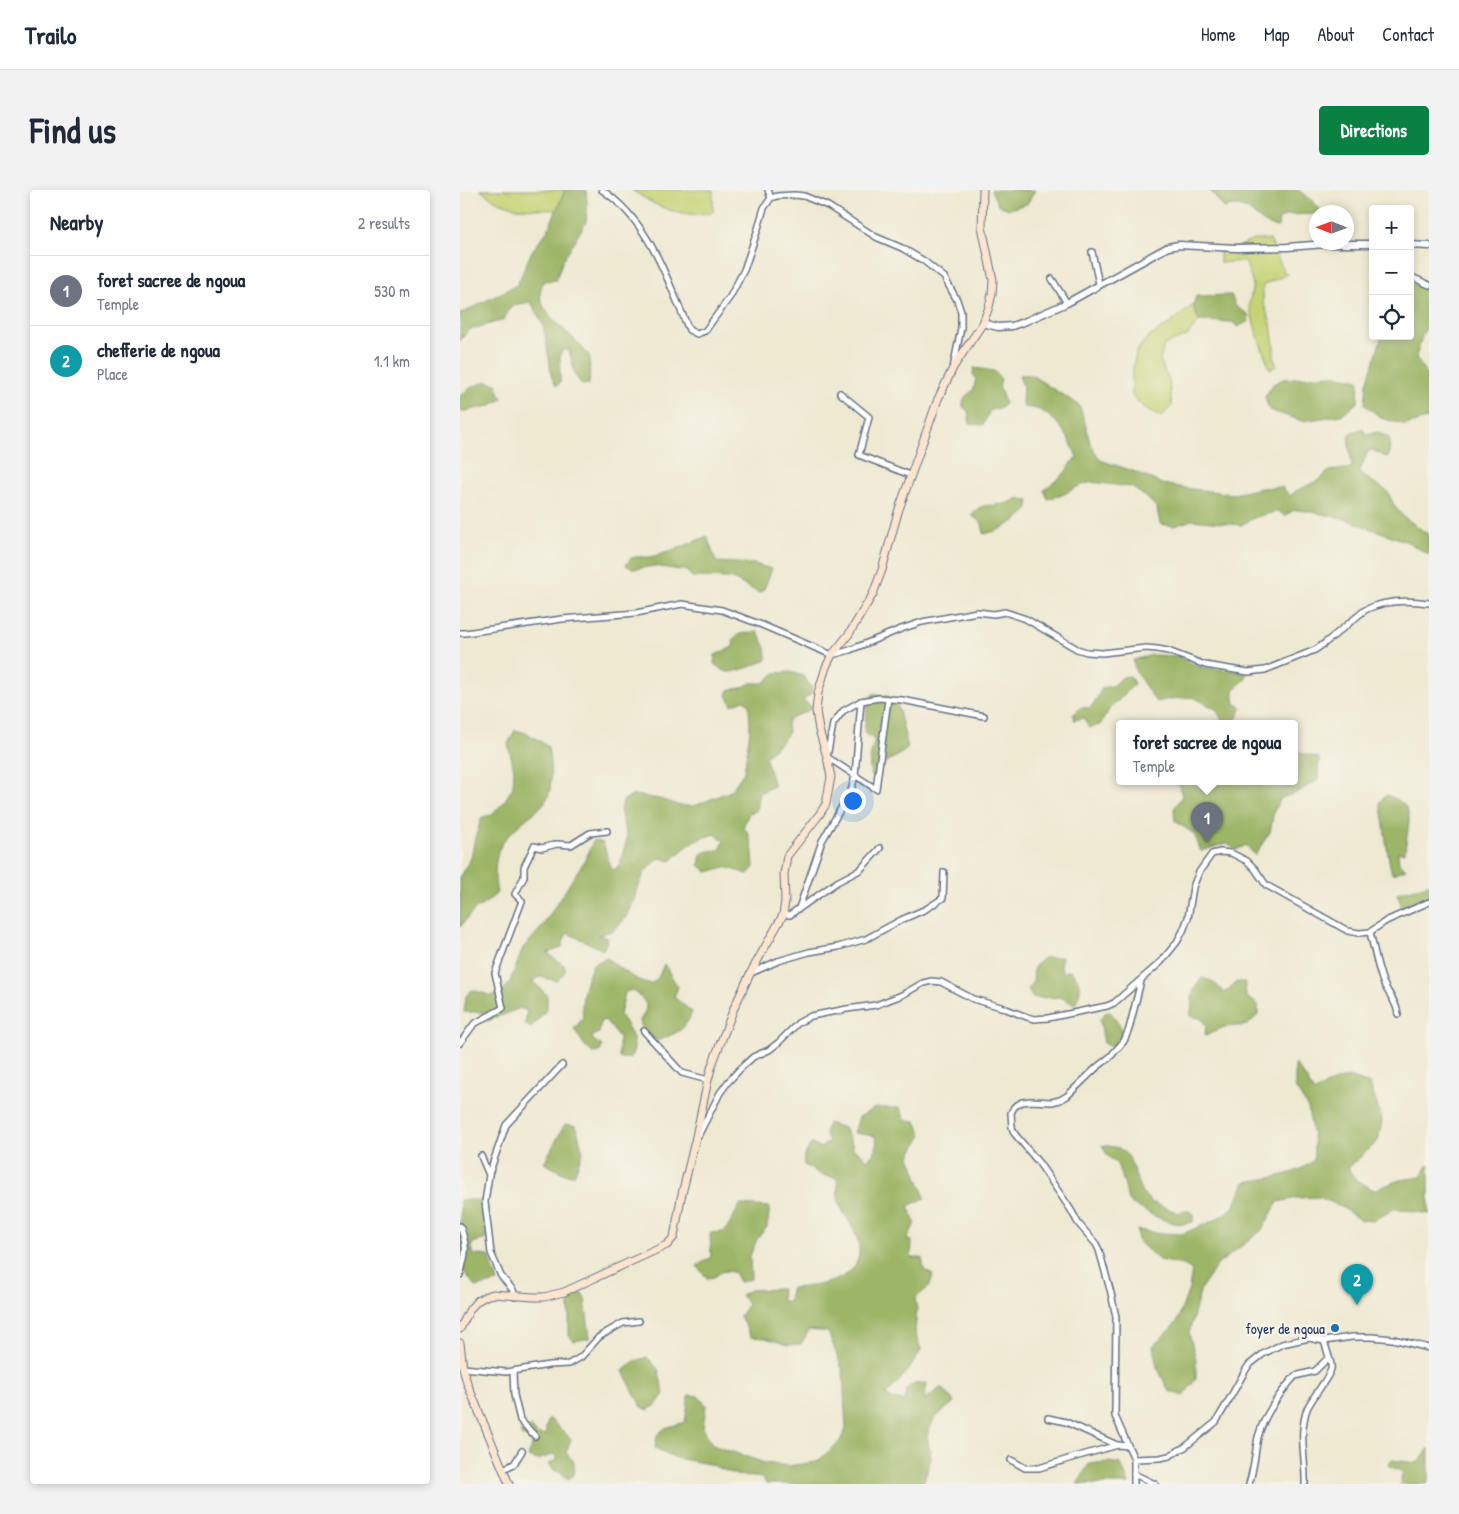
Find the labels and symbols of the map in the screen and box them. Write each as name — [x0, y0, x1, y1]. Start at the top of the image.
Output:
north arrow — [1309, 205, 1354, 250]
your location — [840, 788, 866, 814]
pin: 1 — [1191, 802, 1223, 843]
pin: 2 — [1341, 1264, 1373, 1305]
place label: foyer de ngoua — [1245, 1318, 1325, 1339]
marker: foyer de ngoua — [1329, 1322, 1341, 1334]

